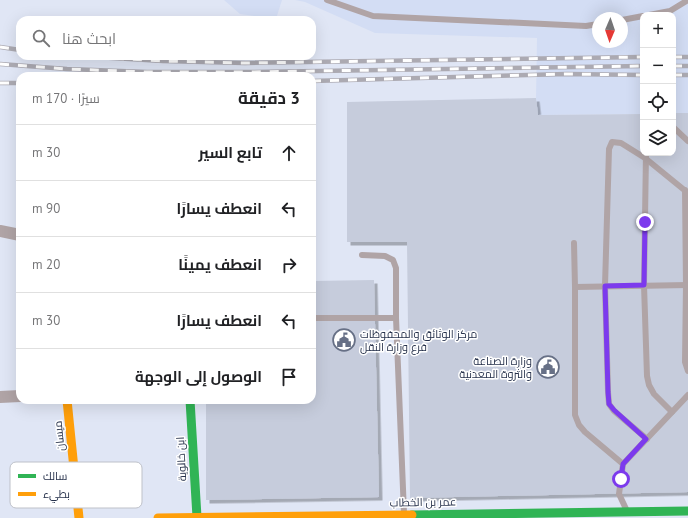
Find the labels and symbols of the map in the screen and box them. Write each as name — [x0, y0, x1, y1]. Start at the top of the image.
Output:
north arrow — [592, 12, 628, 48]
route end — [636, 213, 654, 231]
public building icon: مركز الوثائق والمحفوظات فرع وزارة النقل — [331, 327, 357, 353]
place label: مركز الوثائق والمحفوظات فرع وزارة النقل — [360, 327, 477, 355]
place label: وزارة الصناعة والثروة المعدنية — [459, 354, 532, 381]
public building icon: وزارة الصناعة والثروة المعدنية — [535, 354, 561, 380]
street label: ميسان — [50, 420, 68, 452]
street label: ابن خالوية — [173, 436, 189, 482]
legend — [10, 462, 142, 508]
text: سالك — [43, 469, 67, 483]
route start — [612, 470, 630, 488]
text: بطيء — [43, 487, 70, 503]
street label: عمر بن الخطاب — [390, 494, 456, 510]

